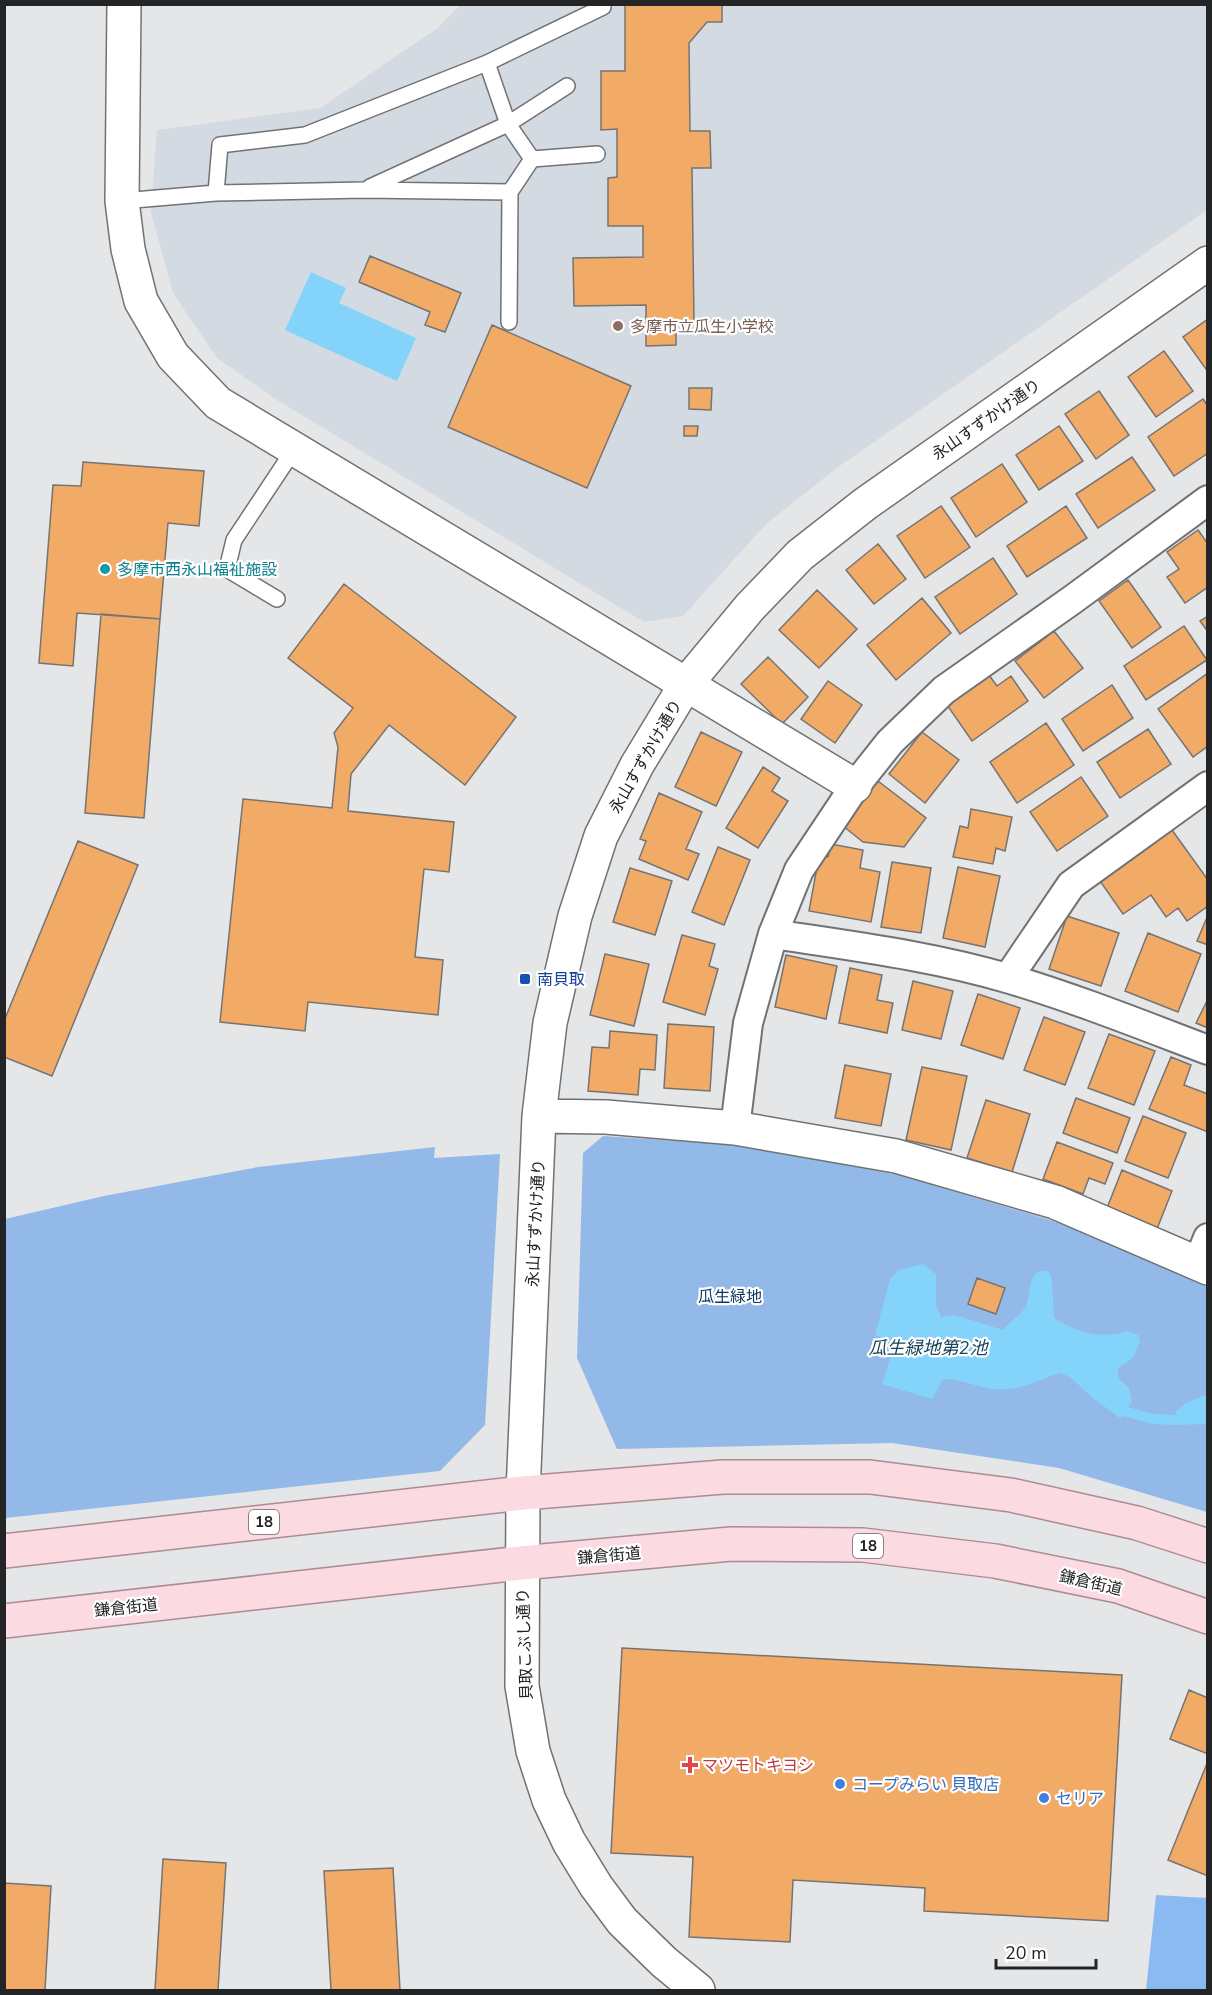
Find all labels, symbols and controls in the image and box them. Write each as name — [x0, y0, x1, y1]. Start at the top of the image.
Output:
place label: 多摩市立瓜生小学校 — [630, 316, 774, 338]
marker: 多摩市立瓜生小学校 — [611, 319, 625, 333]
street label: 永山すずかけ通り — [928, 374, 1045, 466]
place label: 多摩市西永山福祉施設 — [117, 559, 277, 581]
marker: 多摩市西永山福祉施設 — [98, 562, 112, 576]
street label: 永山すずかけ通り — [604, 696, 687, 817]
place label: 南貝取 — [537, 969, 585, 991]
marker: 南貝取 — [518, 972, 532, 986]
street label: 永山すずかけ通り — [522, 1159, 550, 1288]
park label: 瓜生緑地 — [698, 1286, 762, 1308]
water label: 瓜生緑地第2池 — [869, 1336, 989, 1360]
road number: 18 — [249, 1510, 279, 1534]
road number: 18 — [853, 1534, 883, 1558]
street label: 鎌倉街道 — [576, 1542, 642, 1570]
street label: 鎌倉街道 — [1057, 1565, 1124, 1601]
street label: 貝取こぶし通り — [512, 1588, 538, 1700]
street label: 鎌倉街道 — [93, 1594, 159, 1622]
place label: マツモトキヨシ — [702, 1755, 814, 1777]
marker: マツモトキヨシ — [683, 1758, 697, 1772]
place label: コープみらい 貝取店 — [852, 1774, 999, 1796]
marker: コープみらい 貝取店 — [833, 1777, 847, 1791]
place label: セリア — [1056, 1788, 1104, 1810]
marker: セリア — [1037, 1791, 1051, 1805]
scale bar — [996, 1932, 1096, 1970]
text: 20 m — [1005, 1941, 1047, 1965]

